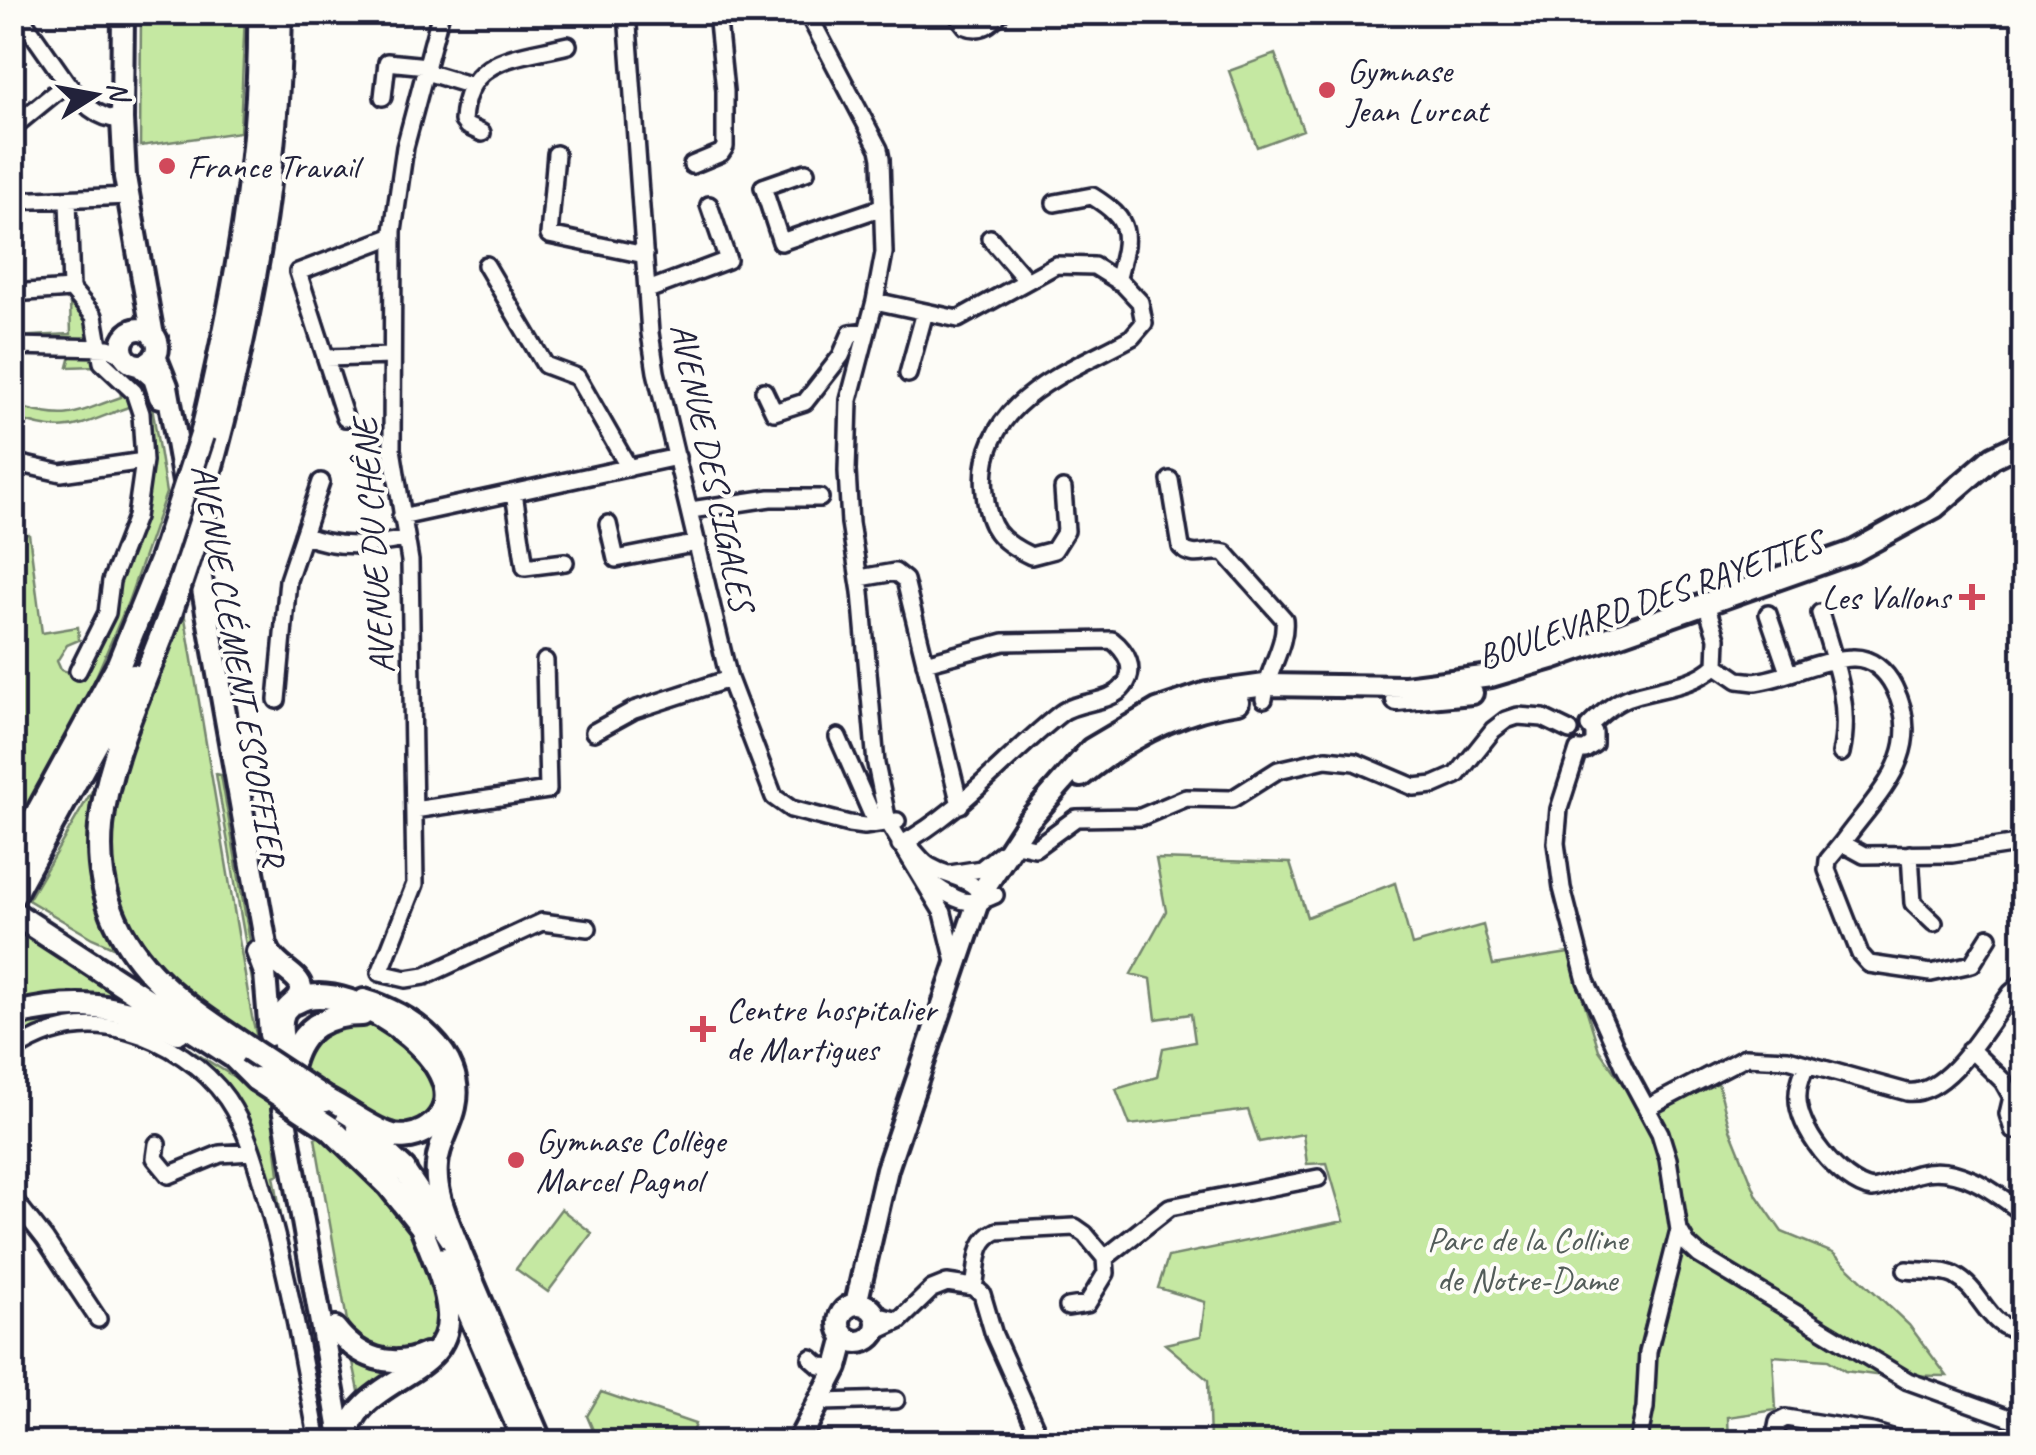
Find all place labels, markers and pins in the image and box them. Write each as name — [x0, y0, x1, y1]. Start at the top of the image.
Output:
place label: Gymnase Jean Lurcat — [1345, 48, 1491, 133]
marker: Gymnase Jean Lurcat — [1316, 79, 1338, 101]
place label: France Travail — [187, 144, 365, 189]
marker: France Travail — [156, 155, 178, 177]
place label: Les Vallons — [1822, 575, 1953, 620]
marker: Les Vallons — [1959, 584, 1985, 610]
place label: Centre hospitalier de Martigues — [726, 987, 938, 1072]
marker: Centre hospitalier de Martigues — [690, 1016, 716, 1042]
place label: Gymnase Collège Marcel Pagnol — [536, 1118, 728, 1203]
marker: Gymnase Collège Marcel Pagnol — [505, 1149, 527, 1171]

